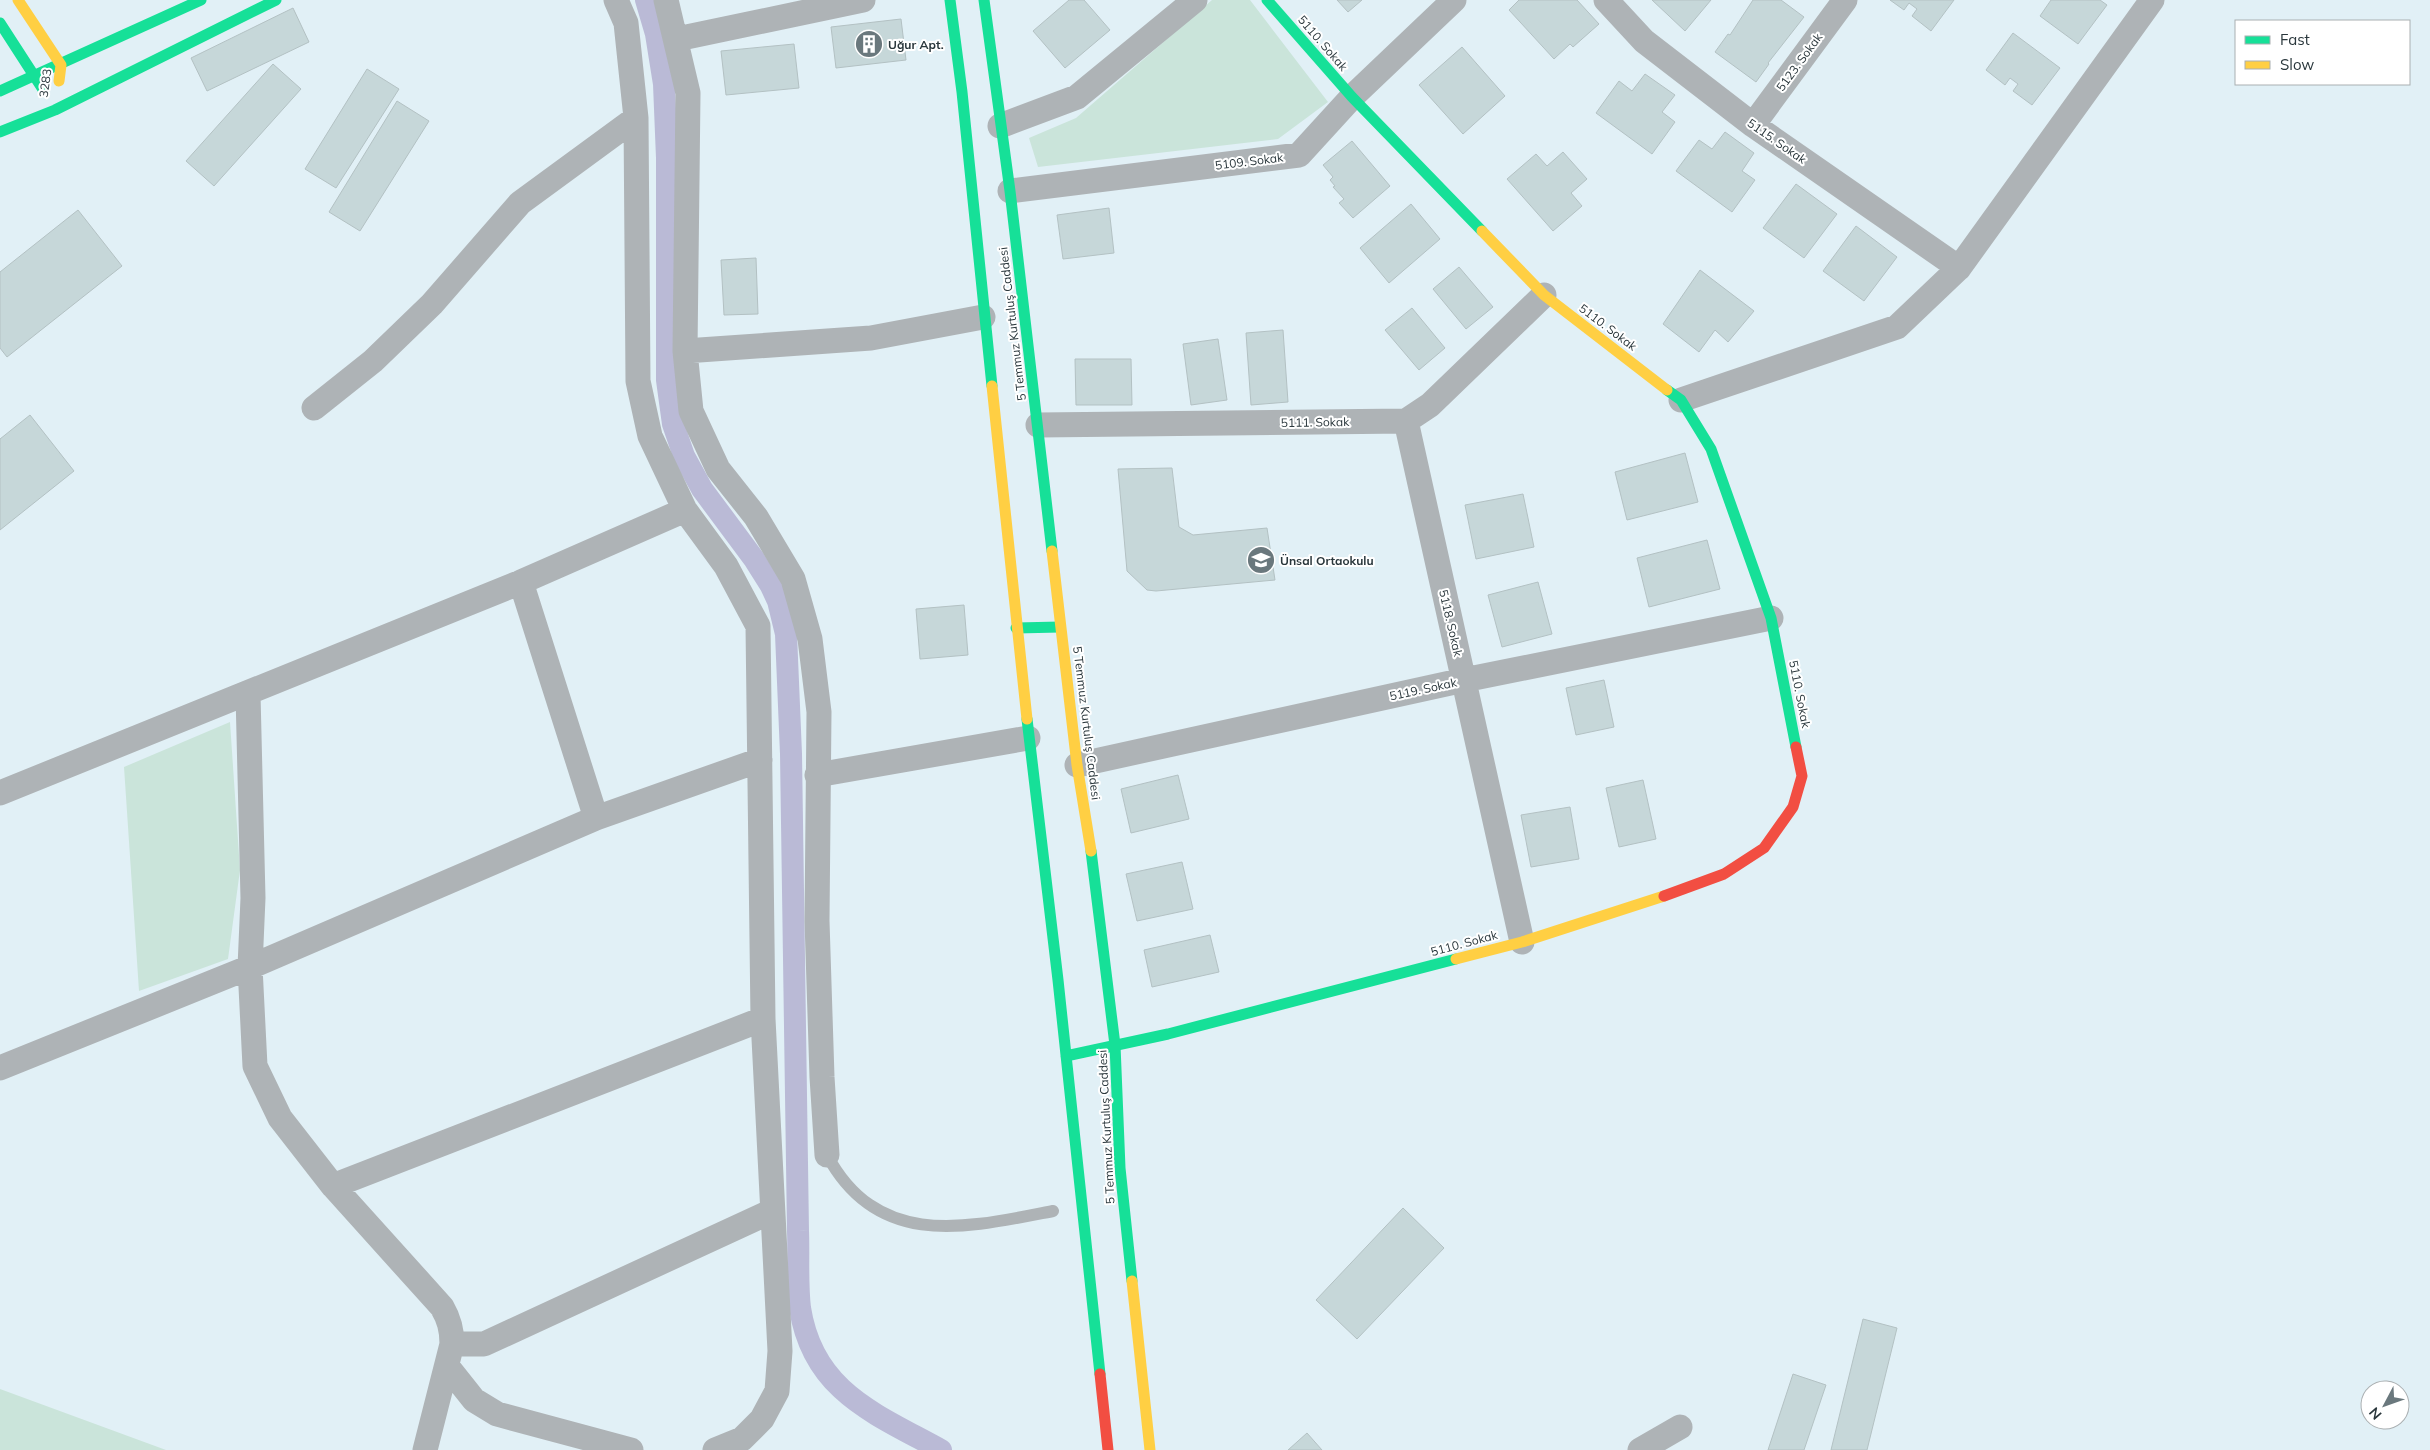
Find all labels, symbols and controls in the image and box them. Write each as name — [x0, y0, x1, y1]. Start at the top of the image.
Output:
street label: 5110. Sokak — [1295, 12, 1352, 74]
legend — [2235, 20, 2410, 85]
building icon: Uğur Apt. — [854, 29, 884, 59]
street label: 5123. Sokak — [1773, 29, 1826, 94]
text: Fast — [2280, 30, 2310, 49]
place label: Uğur Apt. — [888, 37, 944, 52]
text: Slow — [2280, 55, 2314, 74]
street label: 3283 — [36, 68, 54, 98]
street label: 5115. Sokak — [1745, 115, 1810, 167]
street label: 5109. Sokak — [1214, 149, 1285, 173]
street label: 5 Temmuz Kurtuluş Caddesi — [995, 246, 1029, 402]
street label: 5110. Sokak — [1576, 300, 1641, 354]
street label: 5111. Sokak — [1281, 414, 1350, 430]
school or university icon: Ünsal Ortaokulu — [1246, 545, 1276, 575]
place label: Ünsal Ortaokulu — [1280, 553, 1374, 568]
street label: 5118. Sokak — [1436, 588, 1466, 659]
street label: 5 Temmuz Kurtuluş Caddesi — [1070, 645, 1104, 801]
street label: 5110. Sokak — [1786, 659, 1814, 730]
street label: 5119. Sokak — [1388, 674, 1459, 703]
street label: 5110. Sokak — [1429, 927, 1500, 959]
street label: 5 Temmuz Kurtuluş Caddesi — [1094, 1049, 1118, 1205]
north arrow — [2360, 1380, 2410, 1430]
text: N — [2365, 1404, 2385, 1423]

